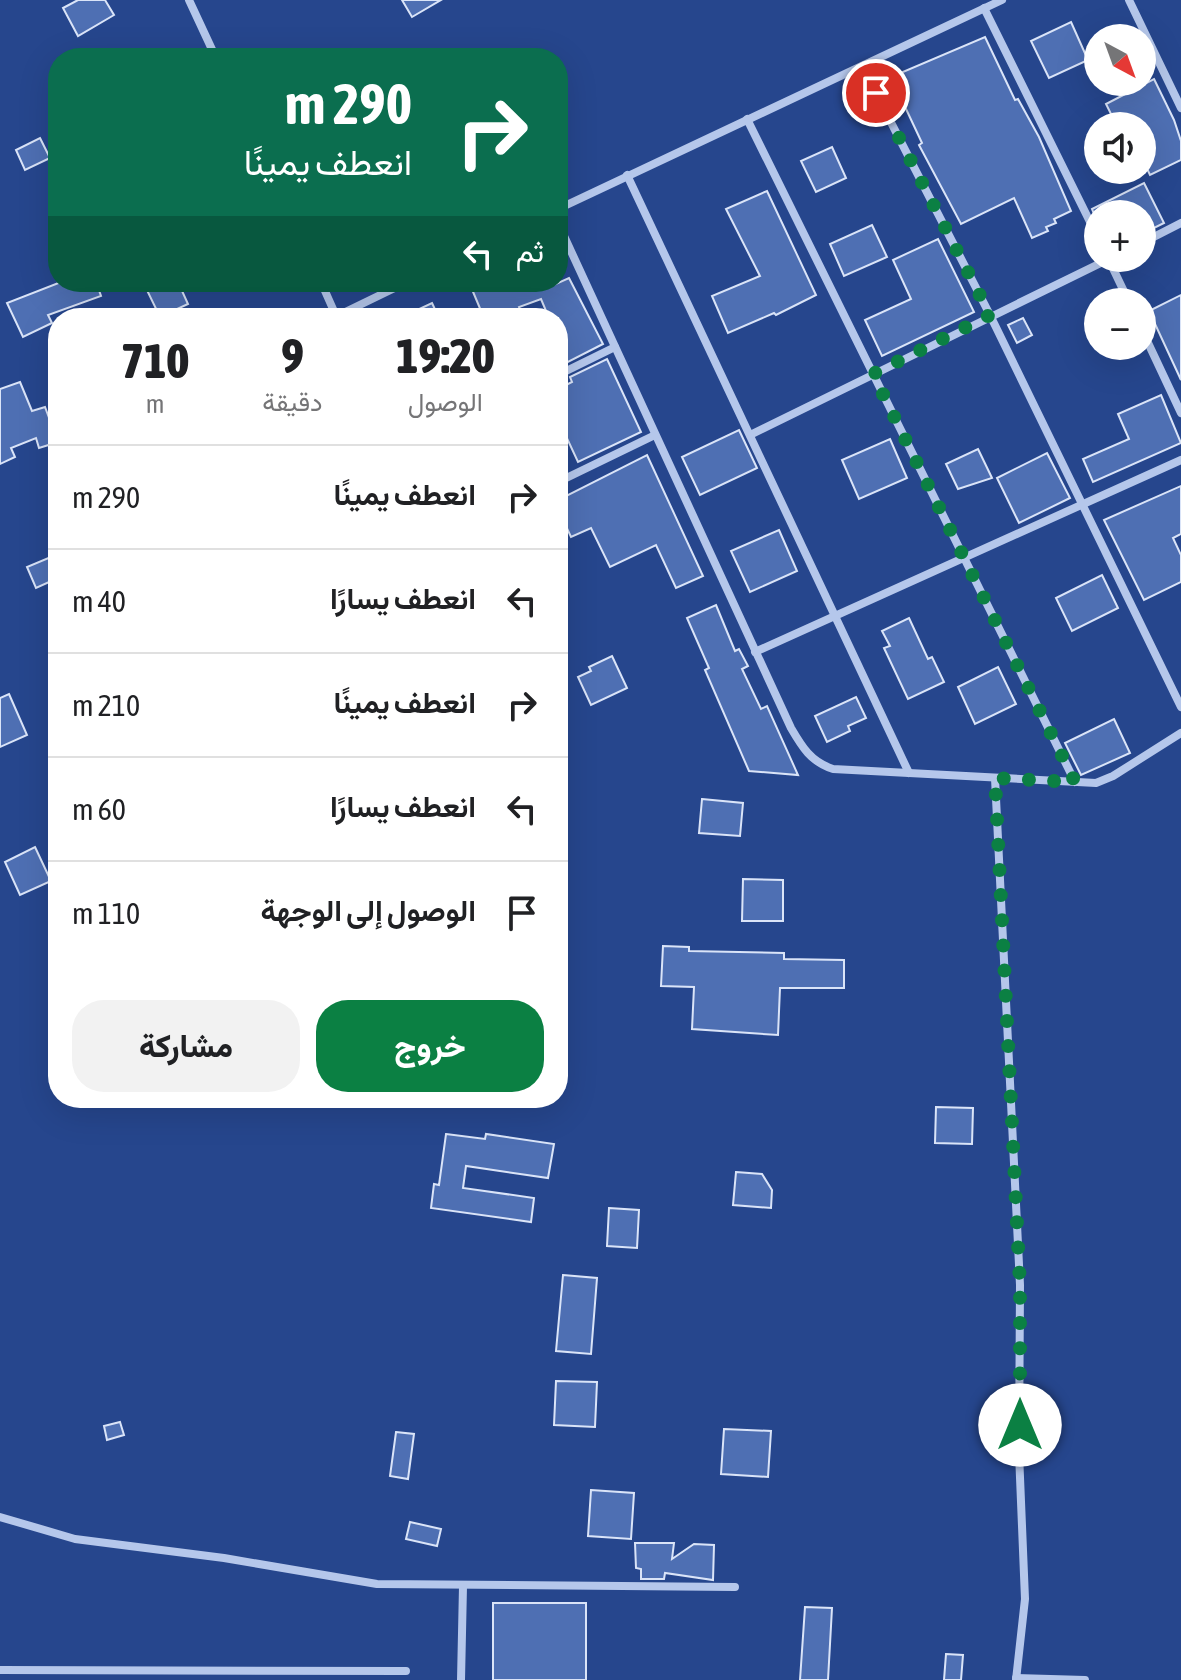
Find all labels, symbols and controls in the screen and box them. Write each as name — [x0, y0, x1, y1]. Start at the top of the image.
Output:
north arrow — [1084, 24, 1156, 96]
map controls — [1084, 24, 1156, 360]
pin — [842, 59, 910, 127]
icon: arrive — [854, 71, 898, 115]
text: 290 m — [285, 72, 412, 136]
icon: right — [440, 80, 544, 184]
button: sound — [1084, 112, 1156, 184]
text: انعطف يمينًا — [244, 141, 412, 183]
button: + — [1084, 200, 1156, 272]
icon: left — [456, 232, 500, 276]
text: ثم — [516, 234, 544, 268]
button: − — [1084, 288, 1156, 360]
text: 9 — [281, 328, 304, 383]
text: 19:20 — [396, 328, 495, 383]
text: 710 — [121, 333, 189, 388]
text: دقيقة — [262, 387, 323, 417]
text: الوصول — [408, 387, 483, 417]
text: m — [146, 389, 165, 419]
icon: right — [500, 475, 544, 519]
text: انعطف يمينًا — [334, 477, 476, 511]
text: 290 m — [72, 480, 140, 514]
icon: left — [500, 579, 544, 623]
text: انعطف يسارًا — [330, 581, 476, 615]
text: 40 m — [72, 584, 126, 618]
icon: right — [500, 683, 544, 727]
text: انعطف يمينًا — [334, 685, 476, 719]
text: 210 m — [72, 688, 140, 722]
icon: left — [500, 787, 544, 831]
text: انعطف يسارًا — [330, 789, 476, 823]
text: 60 m — [72, 792, 126, 826]
icon: arrive — [500, 891, 544, 935]
text: الوصول إلى الوجهة — [260, 893, 476, 927]
text: 110 m — [72, 896, 140, 930]
button: مشاركة — [72, 1000, 300, 1092]
button: خروج — [316, 1000, 544, 1092]
position arrow — [978, 1383, 1062, 1467]

